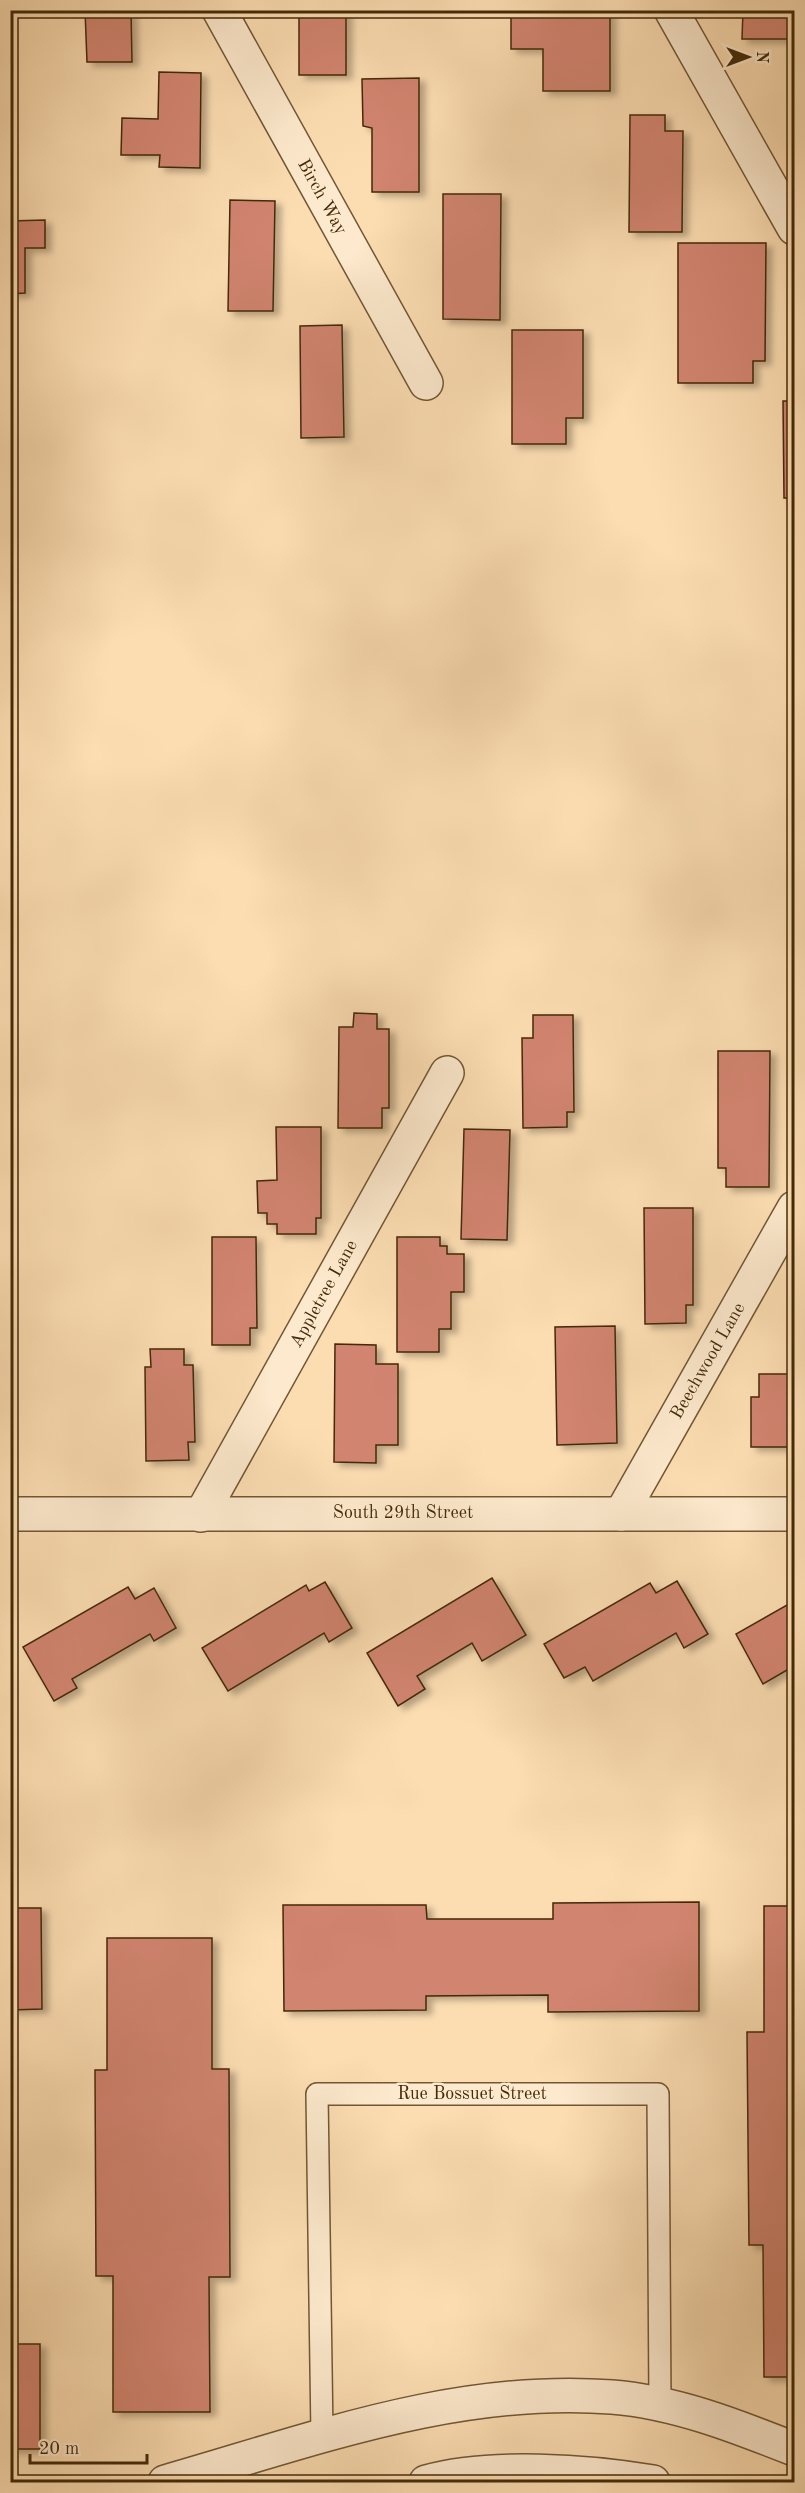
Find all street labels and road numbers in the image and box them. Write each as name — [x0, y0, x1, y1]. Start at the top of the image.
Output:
street label: Birch Way — [294, 156, 350, 238]
street label: Appletree Lane — [287, 1237, 361, 1351]
street label: Beechwood Lane — [667, 1300, 749, 1422]
street label: South 29th Street — [333, 1504, 473, 1522]
street label: Rue Bossuet Street — [397, 2085, 547, 2103]

